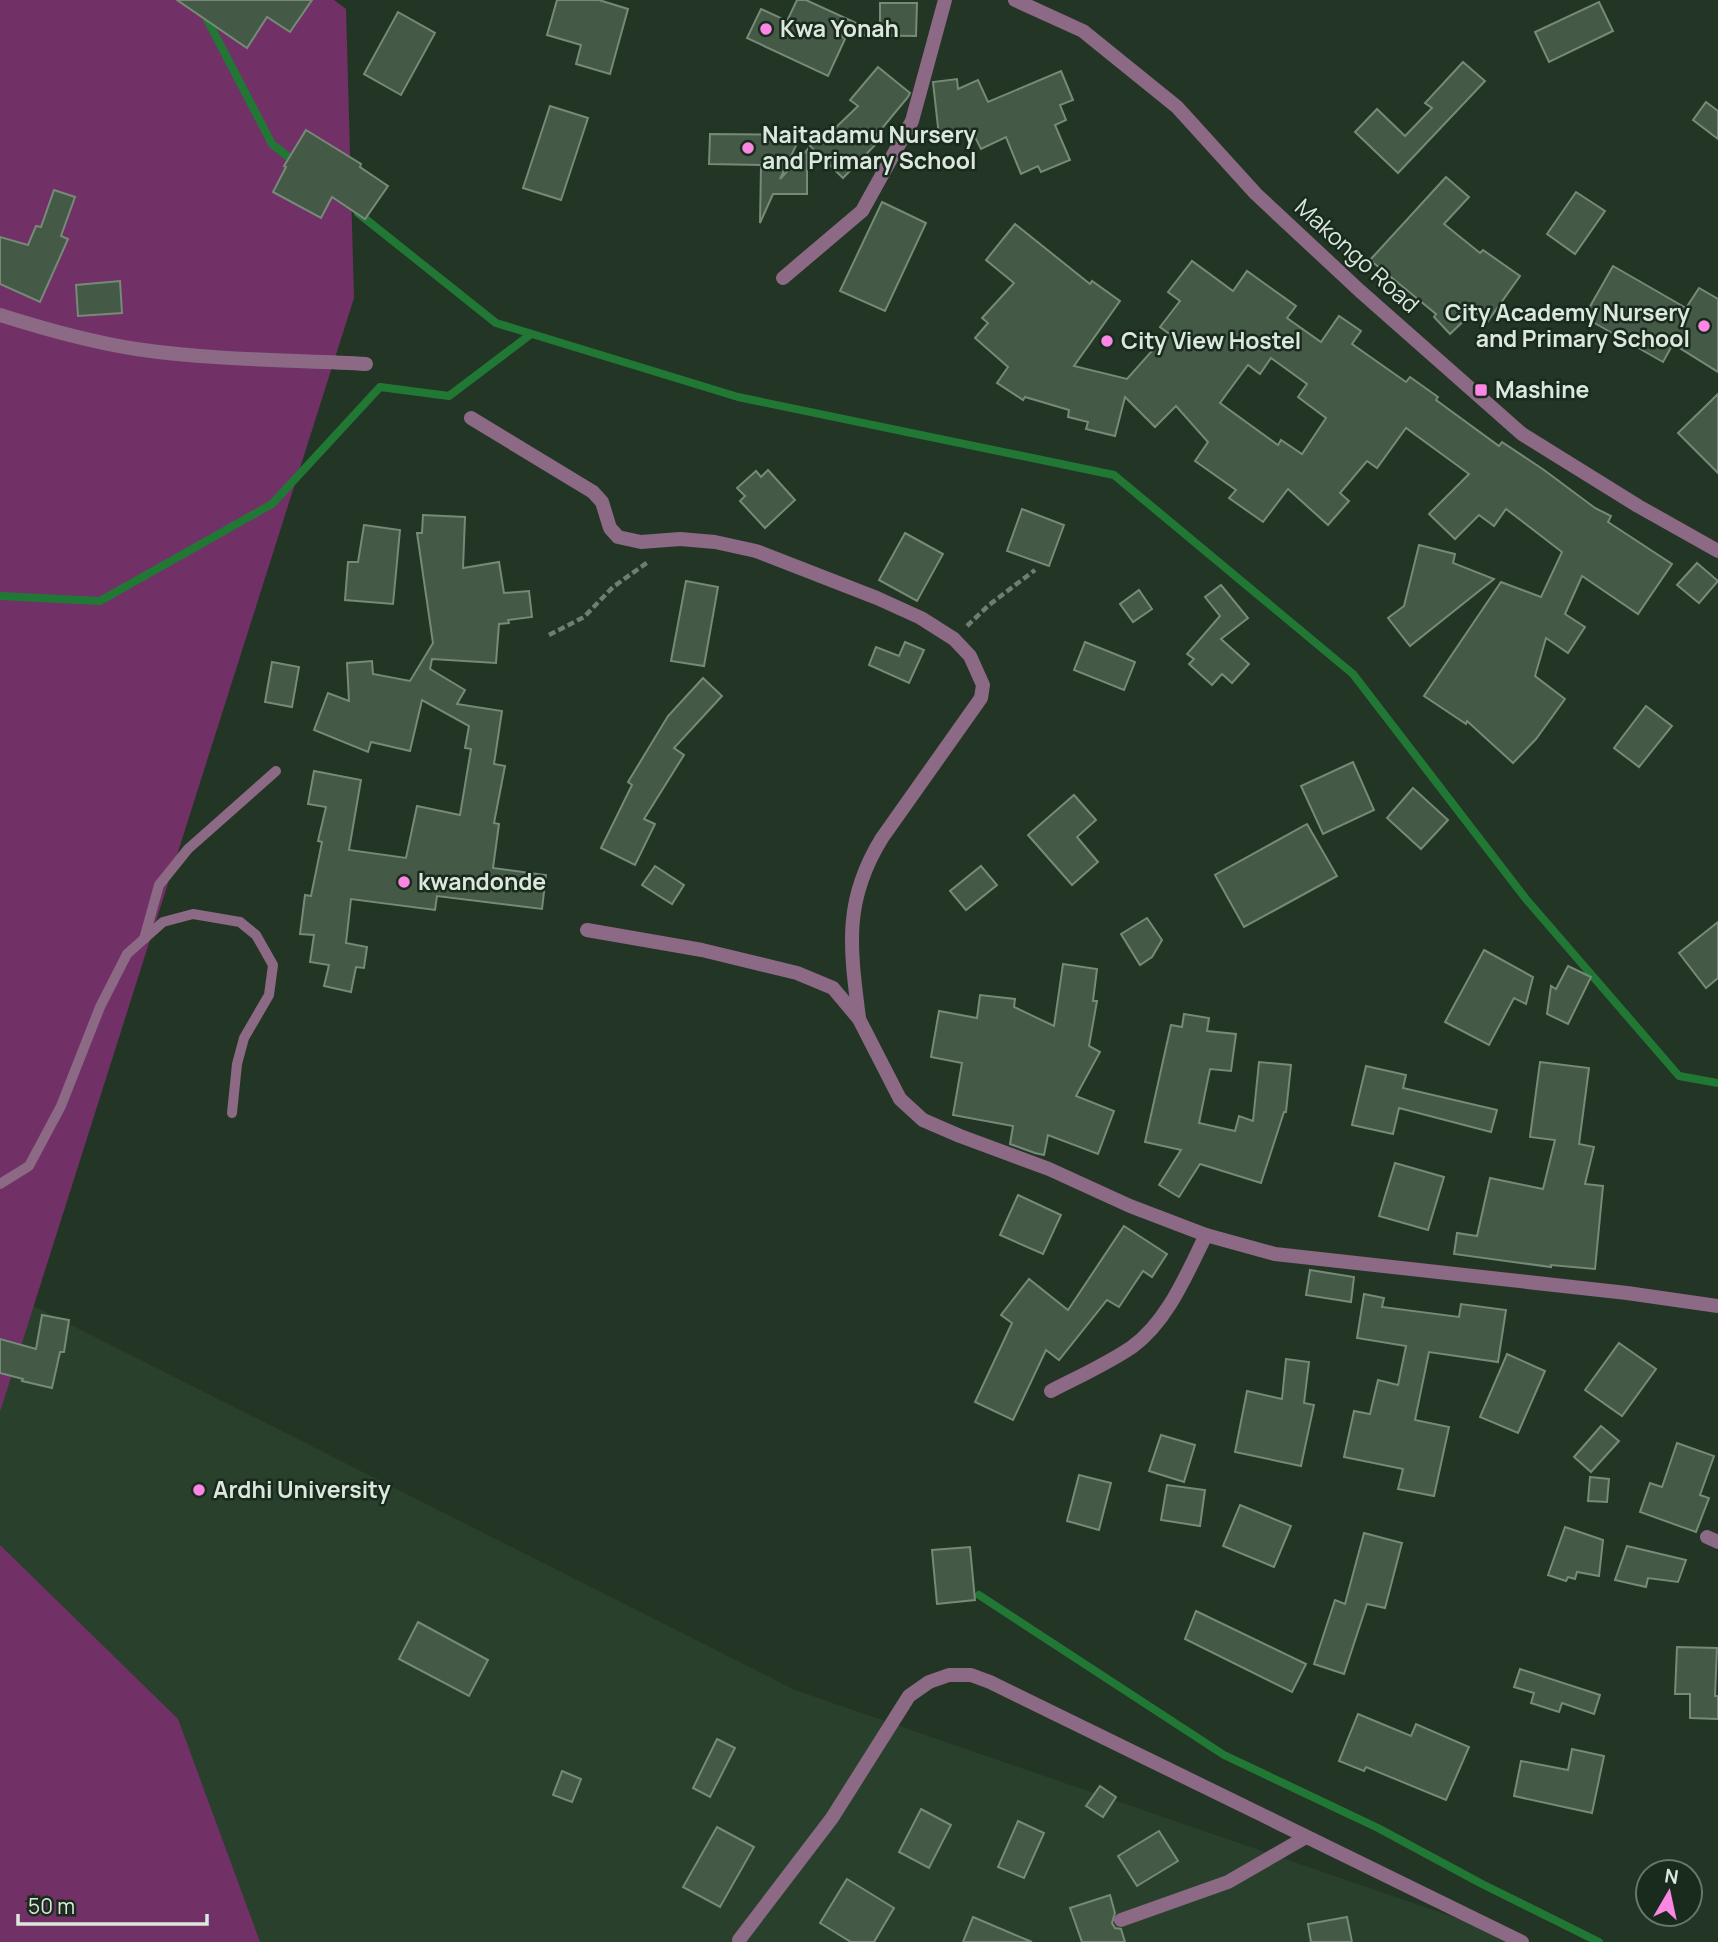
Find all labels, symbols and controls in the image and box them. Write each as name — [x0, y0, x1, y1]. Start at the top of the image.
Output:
place label: Kwa Yonah — [780, 12, 899, 44]
marker: Kwa Yonah — [758, 21, 774, 37]
place label: Naitadamu Nursery and Primary School — [762, 118, 976, 176]
marker: Naitadamu Nursery and Primary School — [740, 140, 756, 156]
street label: Makongo Road — [1289, 191, 1427, 320]
place label: City Academy Nursery and Primary School — [1445, 296, 1690, 354]
marker: City Academy Nursery and Primary School — [1696, 318, 1712, 334]
place label: City View Hostel — [1121, 324, 1301, 356]
marker: City View Hostel — [1099, 333, 1115, 349]
place label: Mashine — [1495, 373, 1589, 405]
marker: Mashine — [1473, 382, 1489, 398]
place label: kwandonde — [418, 865, 546, 897]
marker: kwandonde — [396, 874, 412, 890]
place label: Ardhi University — [213, 1473, 391, 1505]
marker: Ardhi University — [191, 1482, 207, 1498]
north arrow — [1634, 1858, 1704, 1928]
text: N — [1663, 1862, 1680, 1890]
scale bar — [18, 1882, 206, 1926]
text: 50 m — [28, 1892, 75, 1920]

